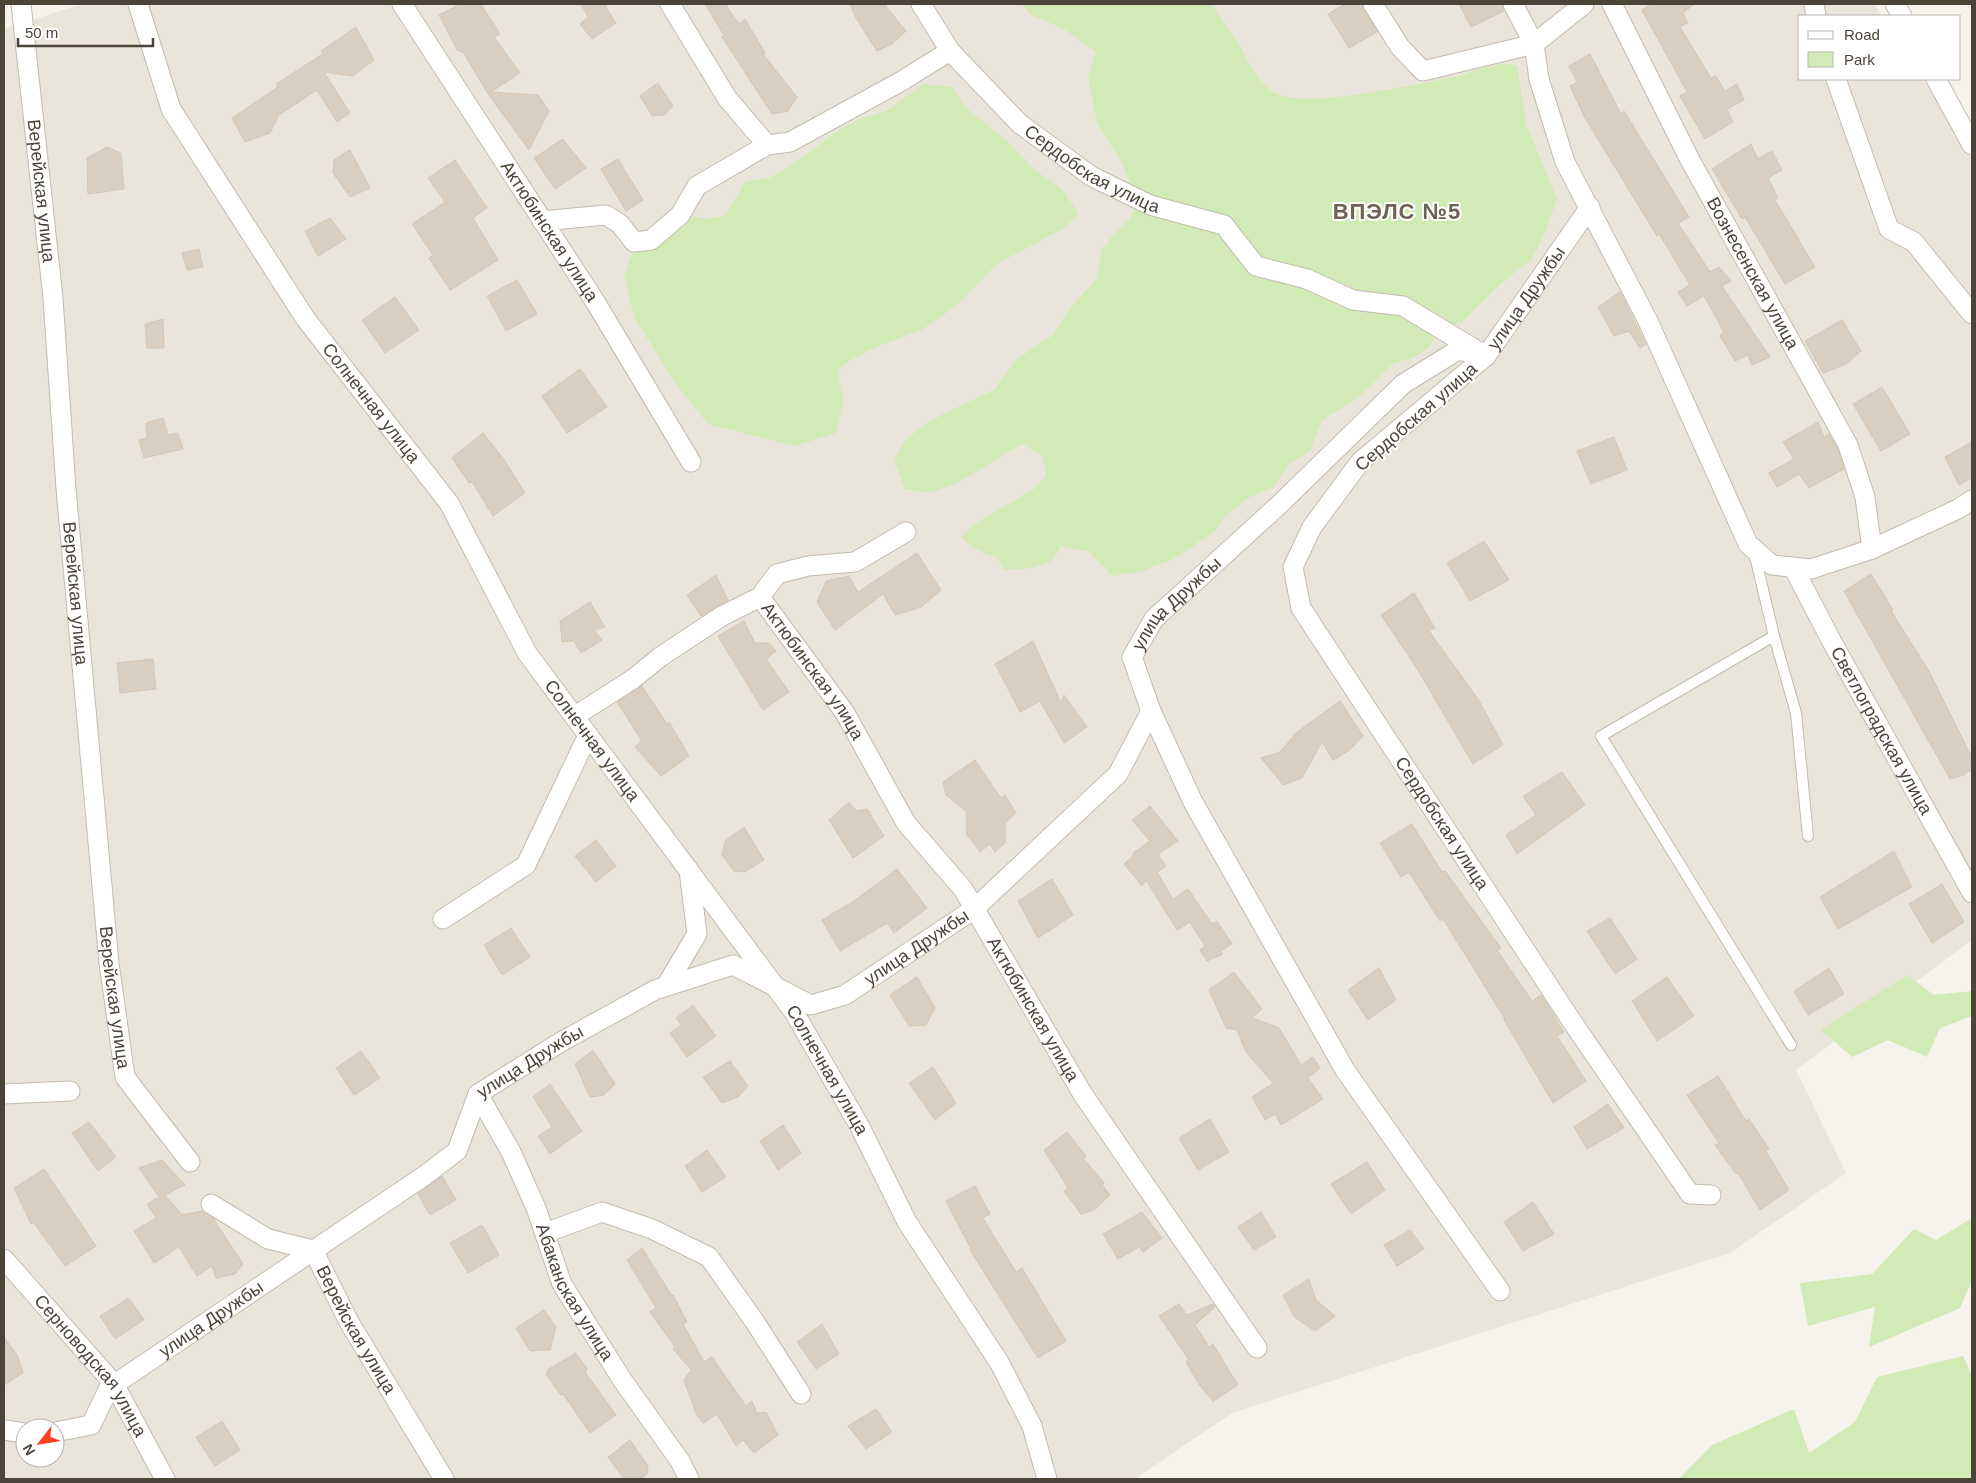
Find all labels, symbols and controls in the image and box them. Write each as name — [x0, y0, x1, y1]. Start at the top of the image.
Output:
scale bar — [18, 15, 152, 47]
legend — [1798, 15, 1961, 80]
text: 50 m — [25, 24, 58, 41]
text: Road — [1844, 26, 1880, 43]
text: Park — [1844, 51, 1875, 68]
street label: Верейская улица — [24, 118, 59, 264]
street label: Сердобская улица — [1021, 121, 1163, 217]
street label: Актюбинская улица — [497, 157, 603, 306]
street label: Вознесенская улица — [1703, 194, 1803, 354]
district label: ВПЭЛС №5 — [1333, 199, 1461, 224]
street label: улица Дружбы — [1483, 243, 1569, 354]
street label: Солнечная улица — [318, 339, 425, 468]
street label: Сердобская улица — [1351, 358, 1482, 475]
street label: Верейская улица — [59, 521, 92, 667]
street label: улица Дружбы — [1128, 553, 1225, 654]
street label: Актюбинская улица — [757, 598, 868, 744]
street label: Светлоградская улица — [1827, 643, 1937, 819]
street label: Солнечная улица — [541, 676, 644, 806]
street label: Сердобская улица — [1391, 753, 1493, 894]
street label: улица Дружбы — [861, 905, 973, 989]
street label: Верейская улица — [96, 925, 134, 1071]
street label: Актюбинская улица — [983, 933, 1084, 1086]
street label: Солнечная улица — [782, 1002, 873, 1139]
street label: улица Дружбы — [473, 1022, 587, 1102]
street label: Абаканская улица — [532, 1221, 618, 1365]
street label: Верейская улица — [313, 1262, 401, 1398]
street label: улица Дружбы — [155, 1277, 267, 1361]
street label: Серноводская улица — [30, 1291, 151, 1441]
north arrow — [15, 1418, 65, 1468]
text: N — [19, 1441, 38, 1458]

